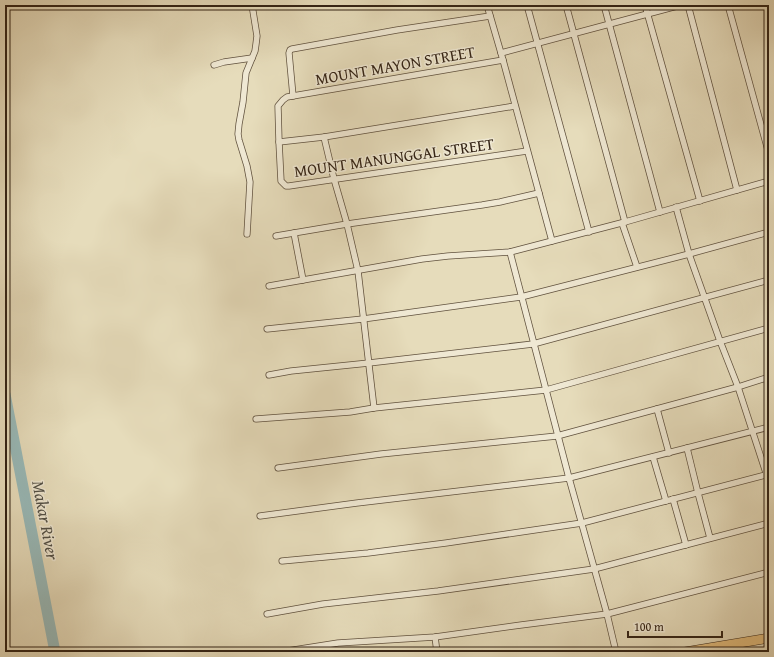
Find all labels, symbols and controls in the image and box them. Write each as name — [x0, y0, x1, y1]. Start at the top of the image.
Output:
street label: MOUNT MAYON STREET — [313, 39, 477, 91]
street label: MOUNT MANUNGGAL STREET — [292, 131, 496, 183]
water label: Makar River — [26, 478, 66, 562]
scale bar — [628, 613, 722, 639]
text: 100 m — [634, 618, 664, 635]

